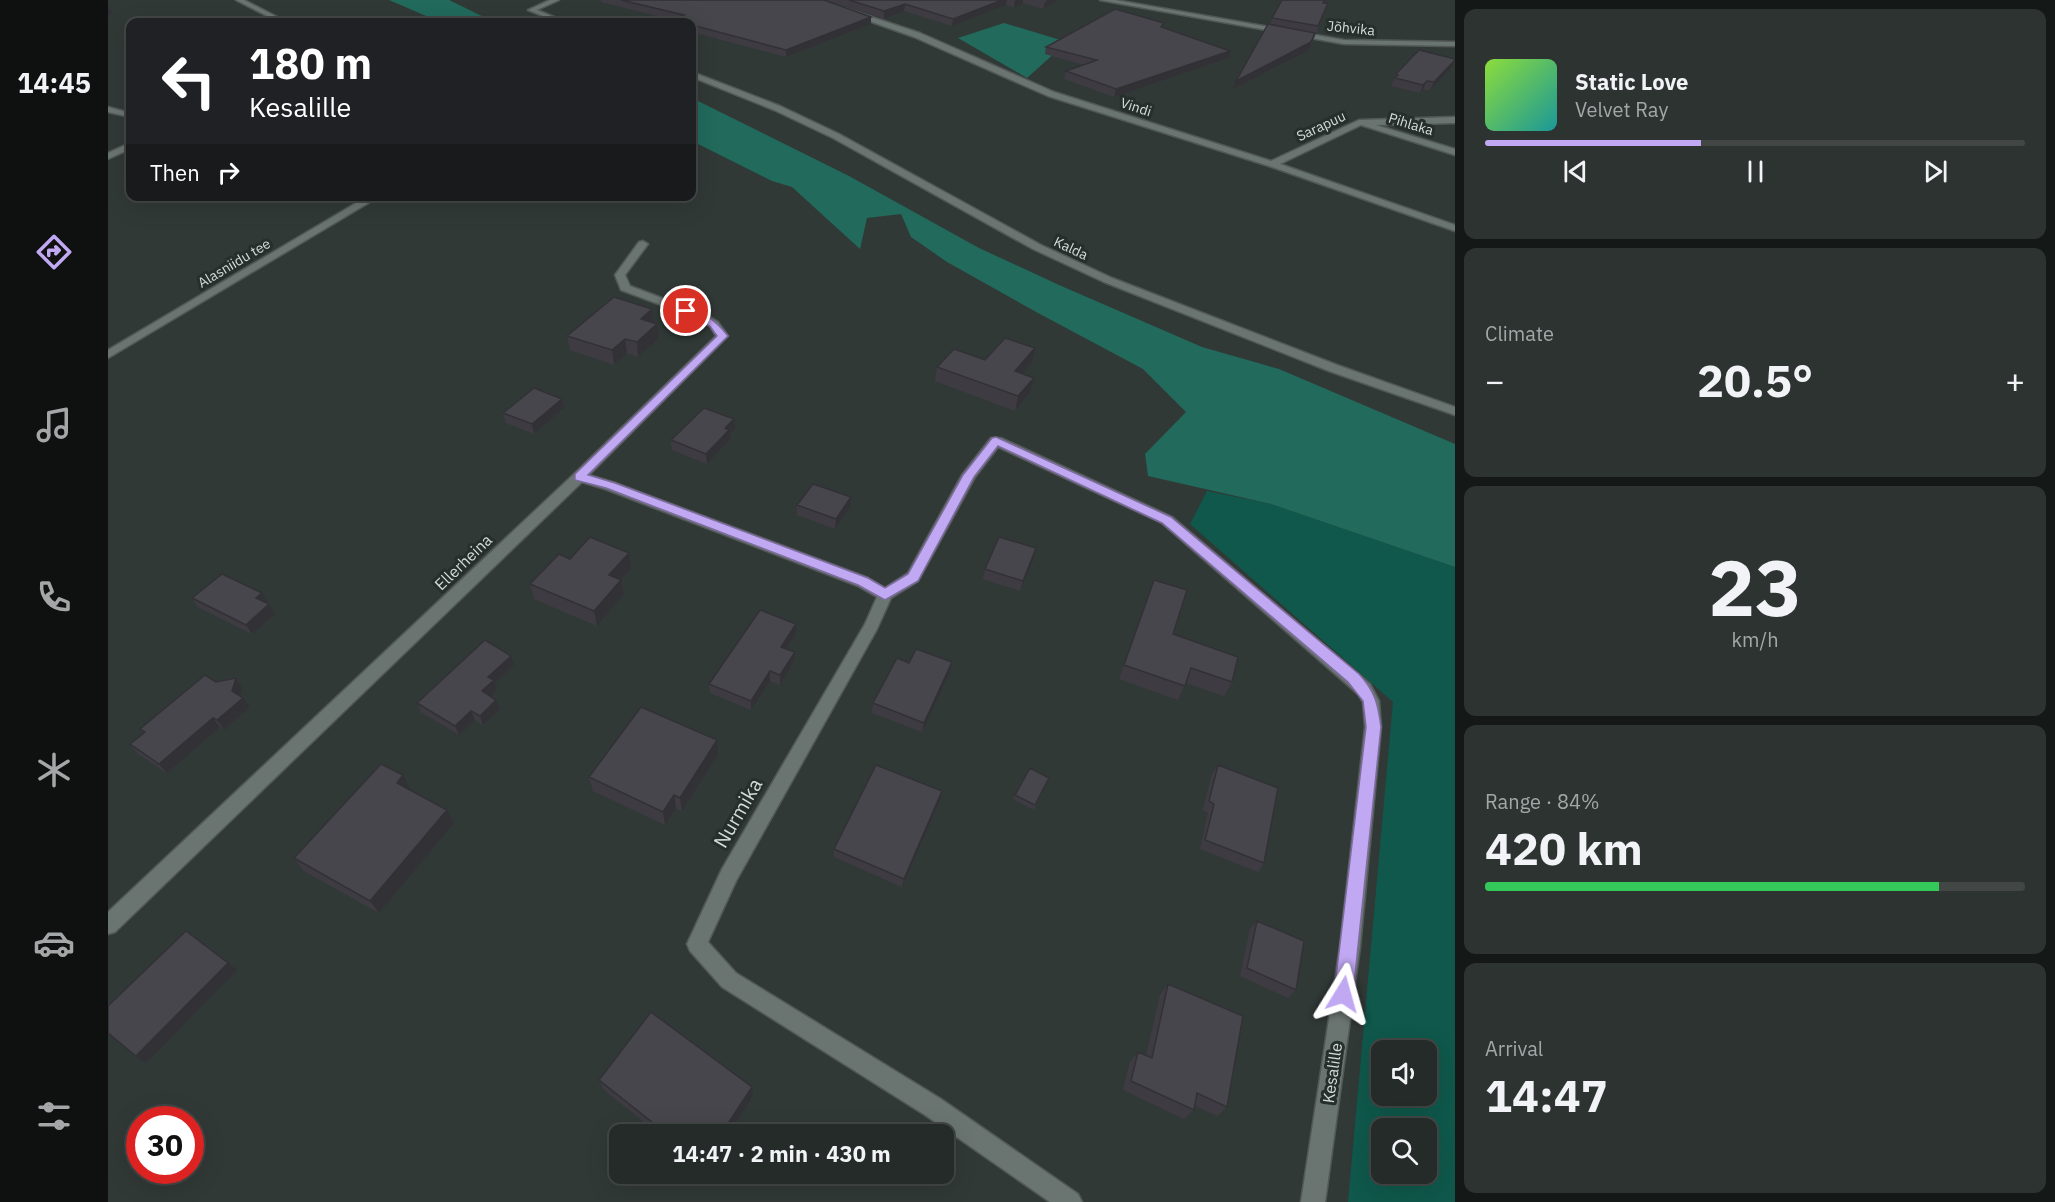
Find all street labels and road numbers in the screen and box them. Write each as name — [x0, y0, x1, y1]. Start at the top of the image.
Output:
street label: Jõhvika — [1326, 17, 1376, 40]
street label: Vindi — [1118, 94, 1154, 120]
street label: Sarapuu — [1294, 107, 1348, 145]
street label: Pihlaka — [1386, 109, 1436, 139]
street label: Kalda — [1051, 232, 1091, 264]
street label: Alasniidu tee — [194, 234, 274, 292]
street label: Ellerheina — [430, 529, 496, 594]
street label: Nurmika — [707, 773, 769, 853]
street label: Kesalille — [1318, 1041, 1346, 1104]

